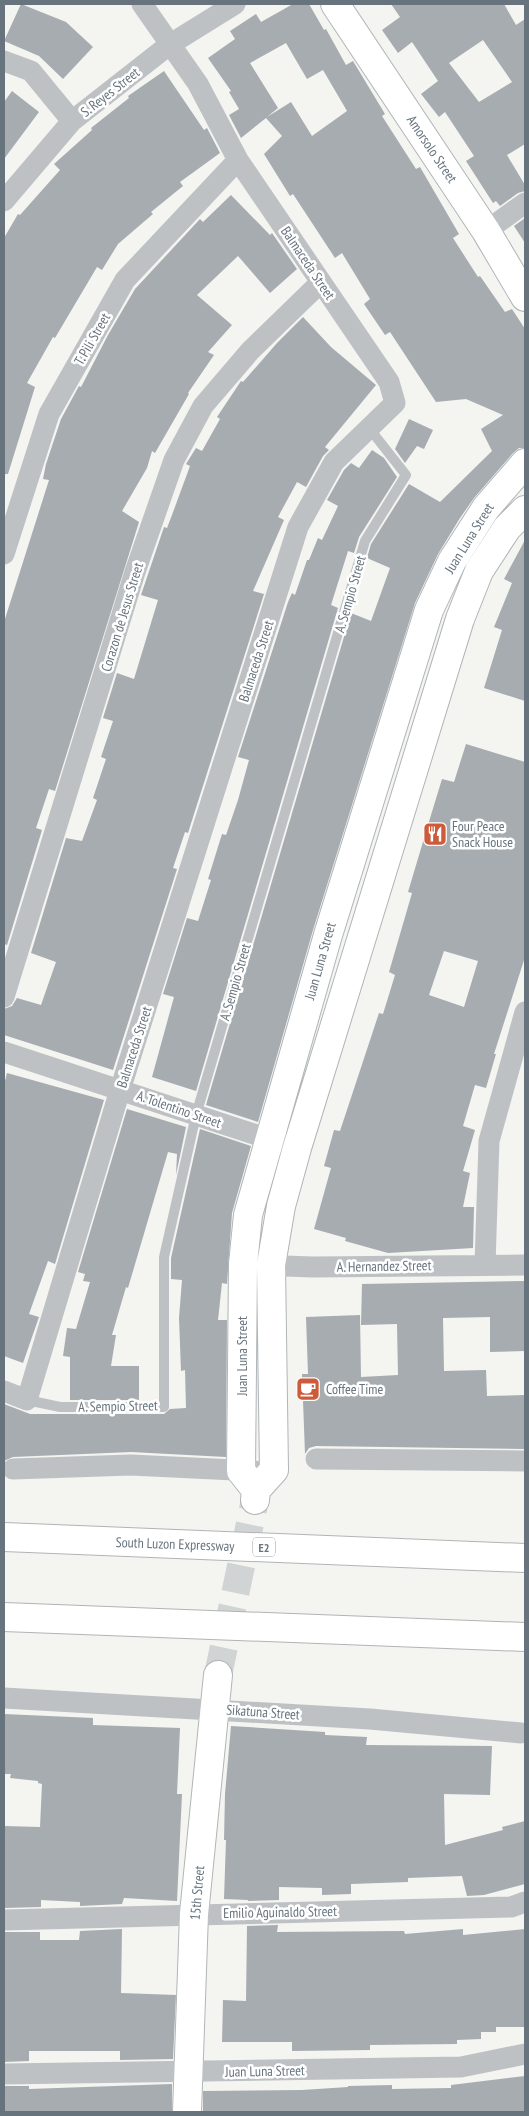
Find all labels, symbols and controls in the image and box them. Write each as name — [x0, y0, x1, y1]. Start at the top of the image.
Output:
street label: S. Reyes Street — [77, 63, 143, 121]
street label: Amorsolo Street — [403, 112, 461, 186]
street label: Balmaceda Street — [277, 223, 339, 303]
street label: T. Pili Street — [70, 310, 114, 368]
street label: Juan Luna Street — [440, 499, 498, 577]
street label: A. Sempio Street — [330, 553, 370, 635]
street label: Corazon de Jesus Street — [97, 560, 147, 674]
street label: Balmaceda Street — [234, 618, 278, 704]
place label: Four Peace Snack House — [452, 817, 513, 851]
restaurant icon: Four Peace Snack House — [422, 821, 448, 847]
street label: Juan Luna Street — [300, 920, 340, 1003]
street label: A. Sempio Street — [215, 941, 255, 1023]
street label: Balmaceda Street — [112, 1004, 156, 1090]
street label: A. Tolentino Street — [134, 1086, 224, 1132]
street label: A. Hernandez Street — [336, 1256, 432, 1276]
street label: Juan Luna Street — [233, 1316, 251, 1397]
cafe icon: Coffee Time — [295, 1376, 321, 1402]
place label: Coffee Time — [326, 1380, 383, 1398]
street label: A. Sempio Street — [78, 1396, 158, 1416]
street label: South Luzon Expressway — [115, 1533, 235, 1555]
road number: E2 — [253, 1538, 275, 1556]
street label: Sikatuna Street — [226, 1700, 301, 1724]
street label: 15th Street — [186, 1865, 208, 1921]
street label: Emilio Aguinaldo Street — [223, 1902, 337, 1922]
street label: Juan Luna Street — [224, 2061, 305, 2081]

